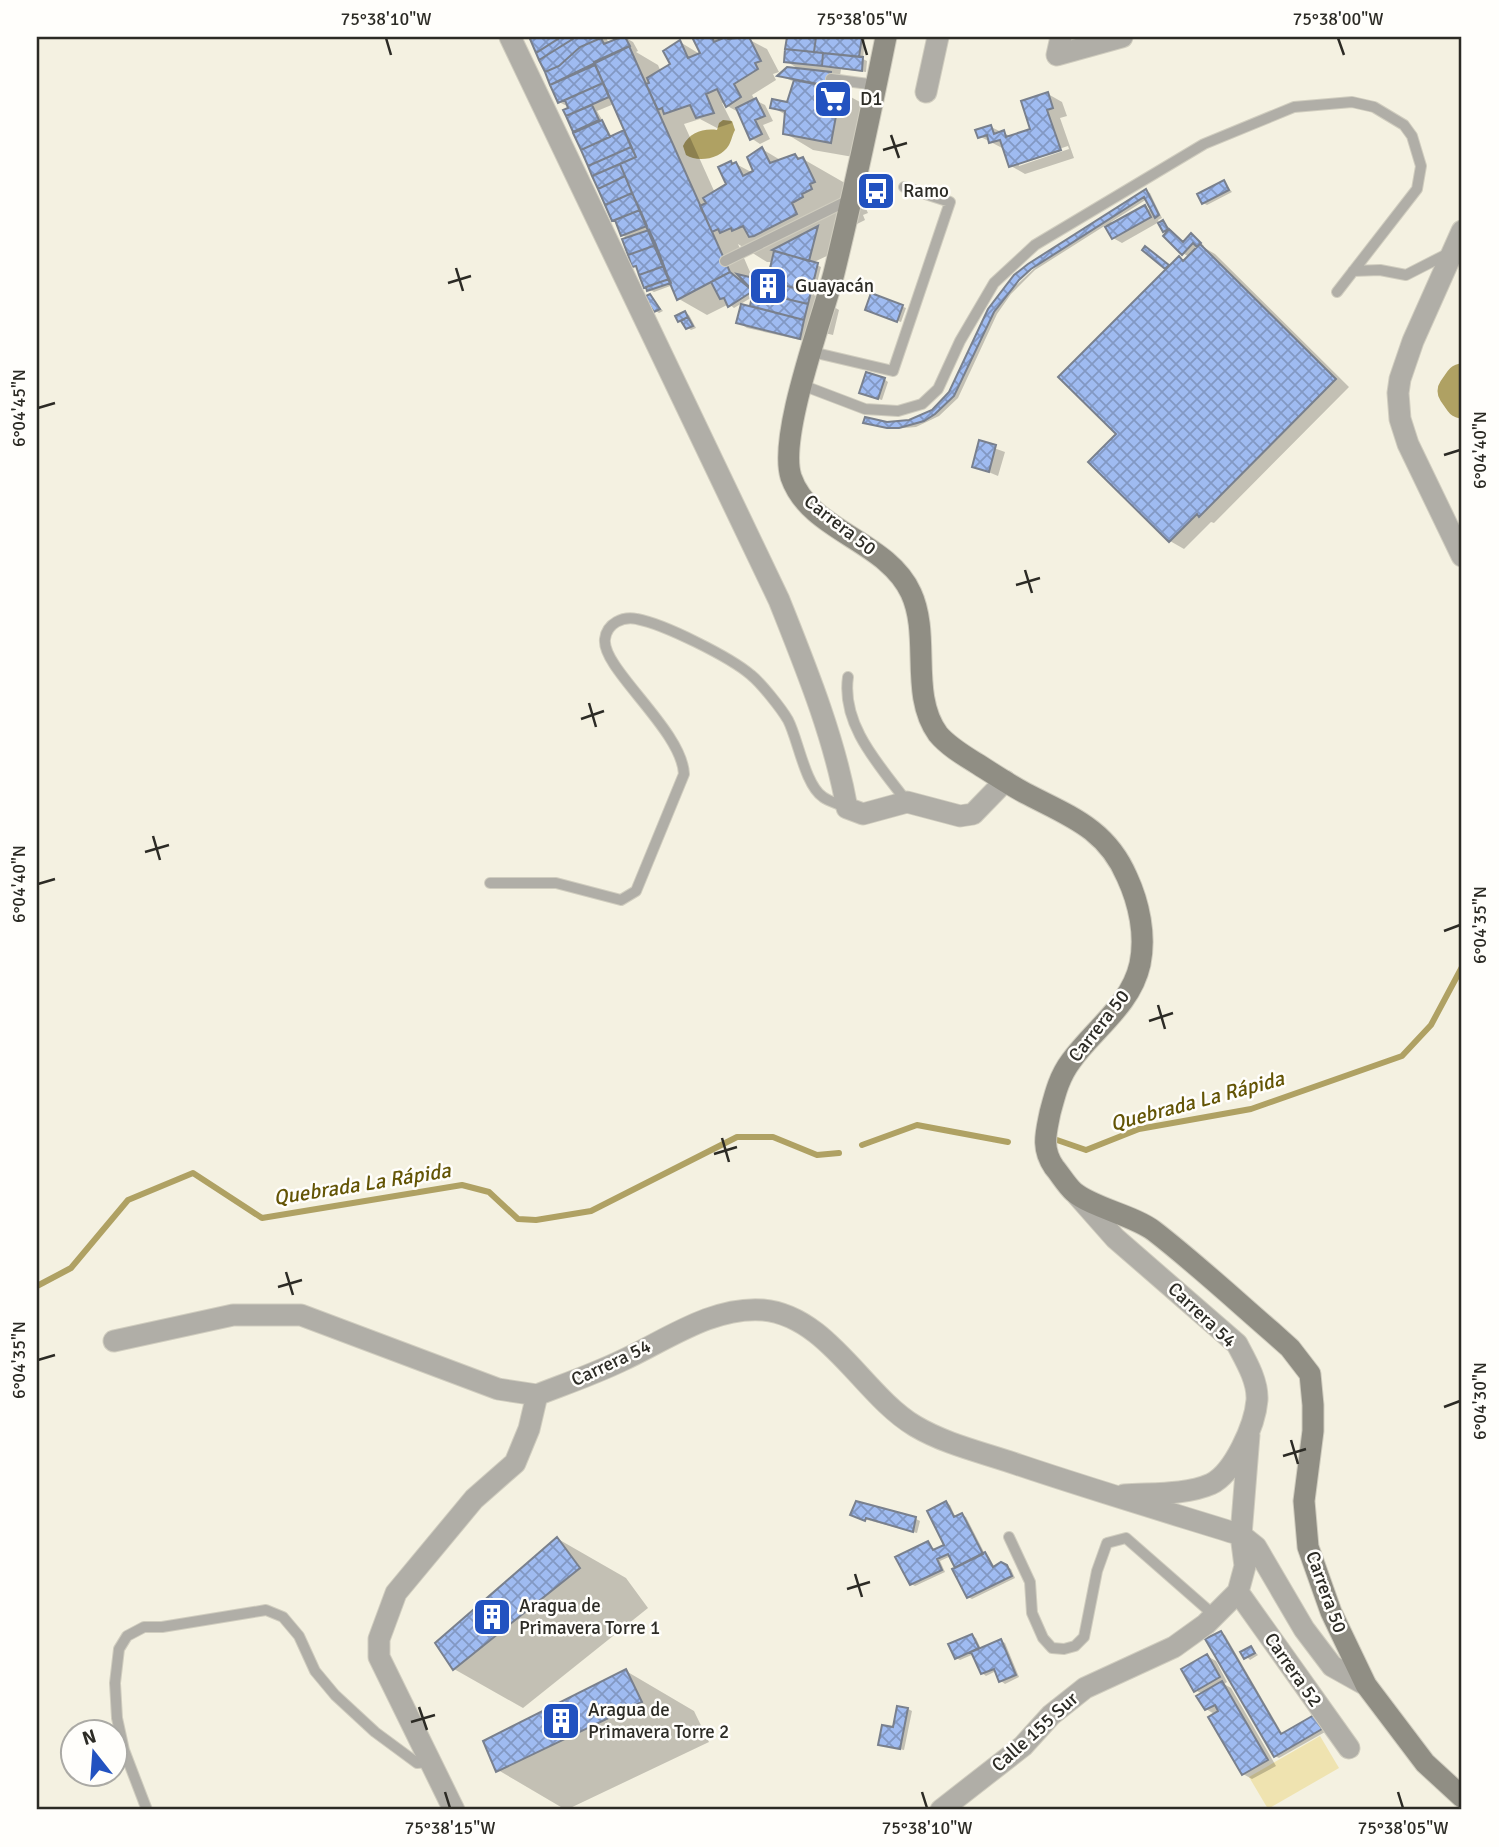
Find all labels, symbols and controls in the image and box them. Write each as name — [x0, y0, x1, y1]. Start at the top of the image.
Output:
text: 75°38'10"W — [341, 8, 431, 30]
text: 75°38'05"W — [817, 8, 907, 30]
text: 75°38'00"W — [1293, 8, 1383, 30]
supermarket icon: D1 — [812, 78, 854, 120]
place label: D1 — [860, 87, 883, 111]
bus stop icon: Ramo — [855, 170, 897, 212]
place label: Ramo — [903, 179, 949, 203]
building icon: Guayacán — [747, 265, 789, 307]
place label: Guayacán — [795, 274, 874, 298]
text: 6°04'45"N — [8, 369, 30, 447]
text: 6°04'40"N — [1469, 411, 1491, 489]
street label: Carrera 50 — [799, 489, 881, 561]
text: 6°04'40"N — [8, 845, 30, 923]
text: 6°04'35"N — [1469, 886, 1491, 964]
street label: Carrera 50 — [1063, 985, 1135, 1067]
water label: Quebrada La Rápida — [1107, 1065, 1288, 1137]
water label: Quebrada La Rápida — [272, 1157, 454, 1211]
street label: Carrera 54 — [1163, 1277, 1241, 1353]
text: 6°04'35"N — [8, 1321, 30, 1399]
street label: Carrera 54 — [567, 1334, 655, 1392]
text: 6°04'30"N — [1469, 1362, 1491, 1440]
street label: Carrera 50 — [1300, 1548, 1352, 1636]
place label: Aragua de Primavera Torre 1 — [519, 1594, 660, 1640]
building icon: Aragua de Primavera Torre 1 — [471, 1596, 513, 1638]
street label: Carrera 52 — [1259, 1628, 1327, 1712]
street label: Calle 155 Sur — [987, 1687, 1083, 1777]
place label: Aragua de Primavera Torre 2 — [588, 1698, 729, 1744]
building icon: Aragua de Primavera Torre 2 — [540, 1700, 582, 1742]
north arrow — [60, 1717, 130, 1787]
text: N — [79, 1724, 99, 1751]
text: 75°38'15"W — [405, 1817, 495, 1839]
text: 75°38'10"W — [882, 1817, 972, 1839]
text: 75°38'05"W — [1358, 1817, 1448, 1839]

